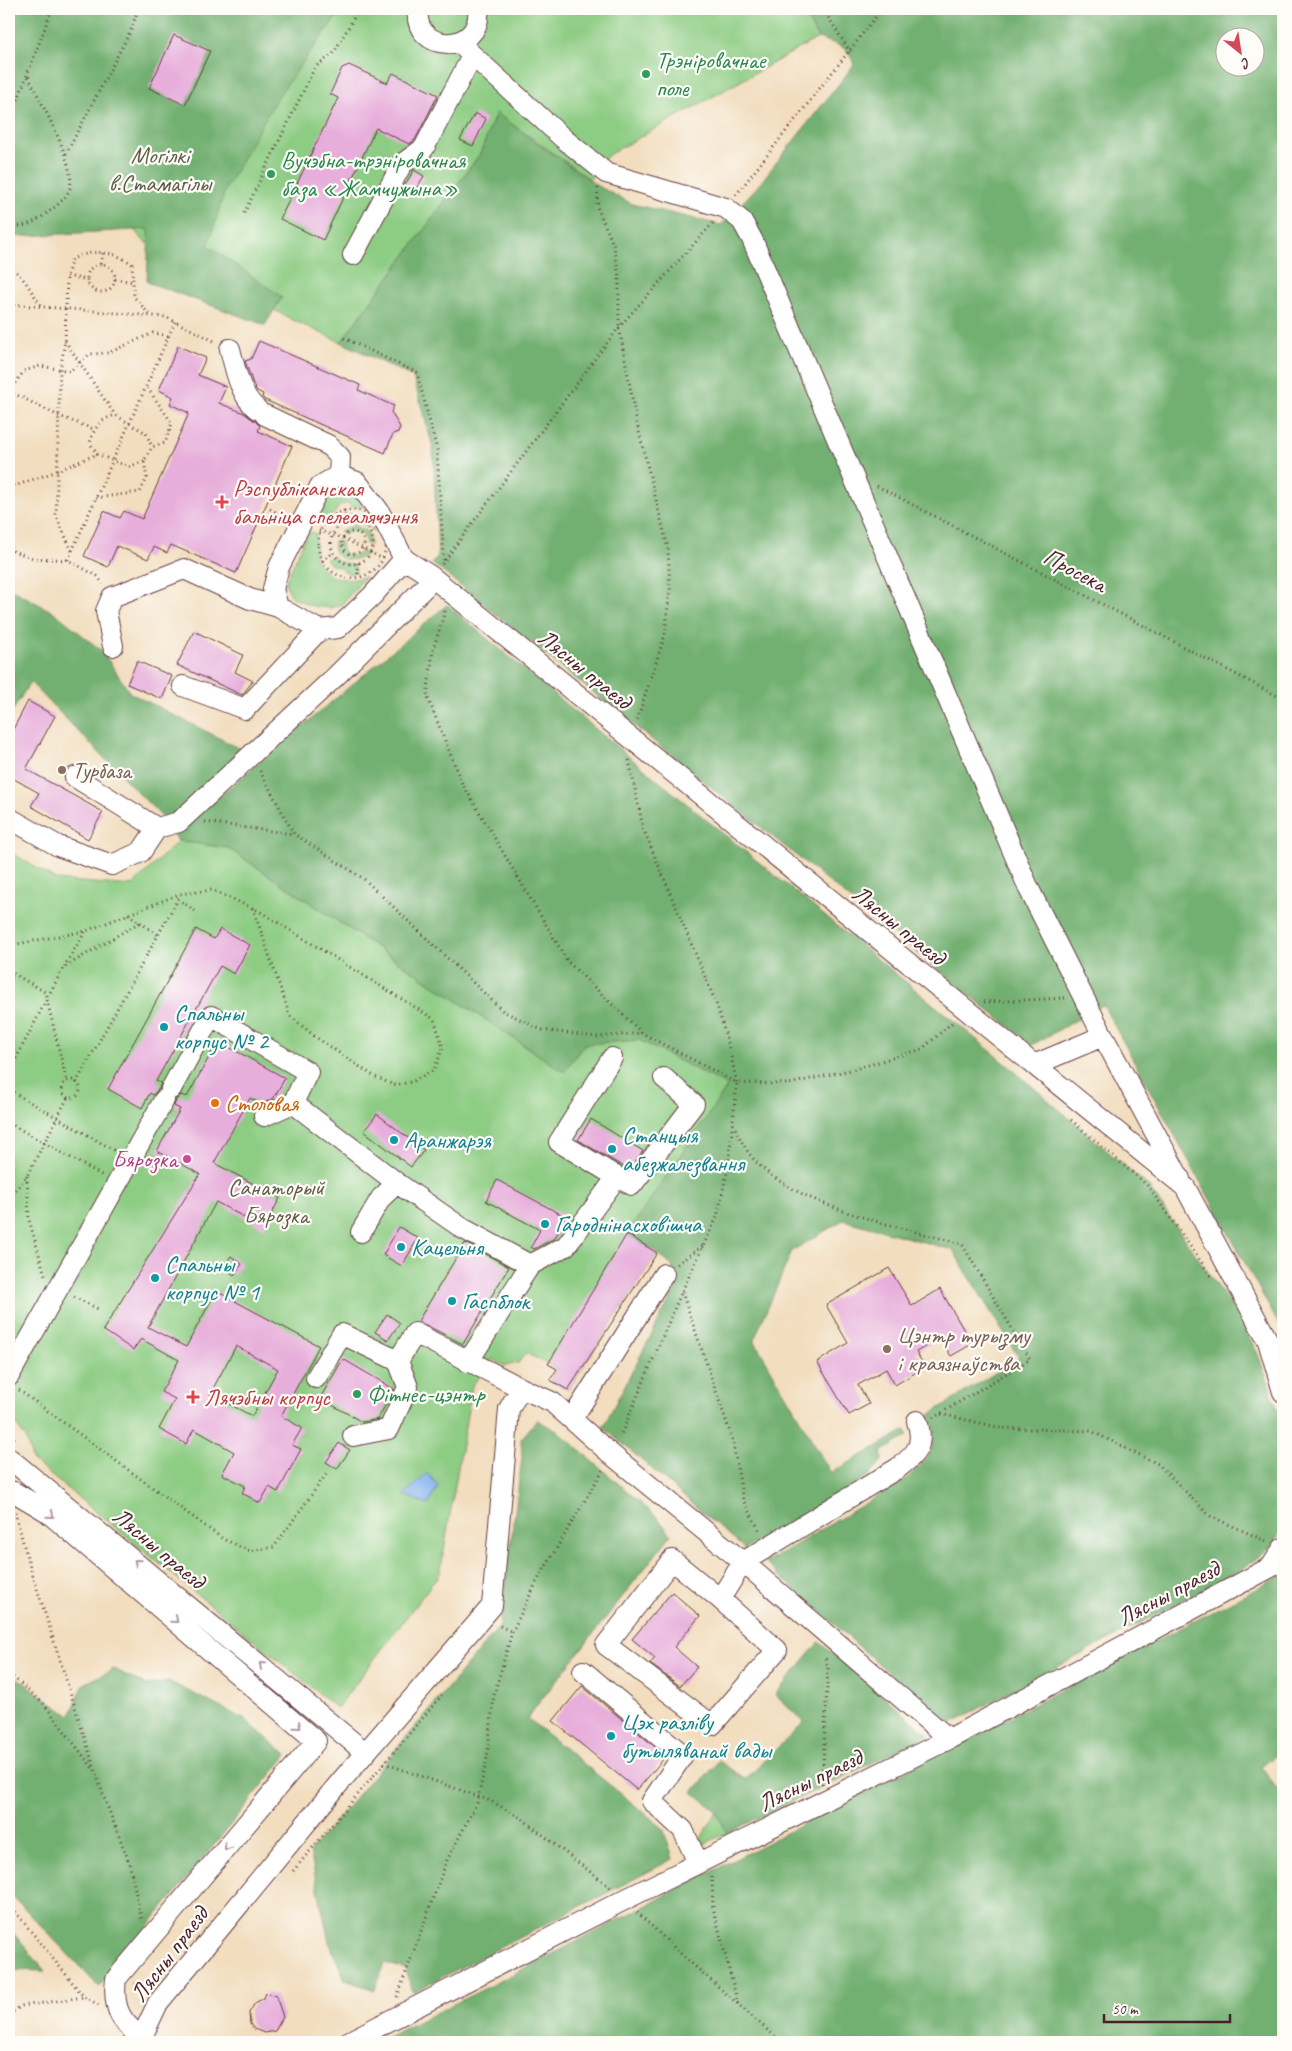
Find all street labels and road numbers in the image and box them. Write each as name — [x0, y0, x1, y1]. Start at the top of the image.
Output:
street label: Просека — [1038, 541, 1113, 600]
street label: Лясны праезд — [532, 622, 640, 717]
street label: Лясны праезд — [846, 878, 954, 973]
street label: Лясны праезд — [107, 1501, 213, 1597]
street label: Лясны праезд — [1112, 1552, 1227, 1632]
street label: Лясны праезд — [753, 1741, 869, 1818]
street label: Лясны праезд — [123, 1898, 216, 2008]

